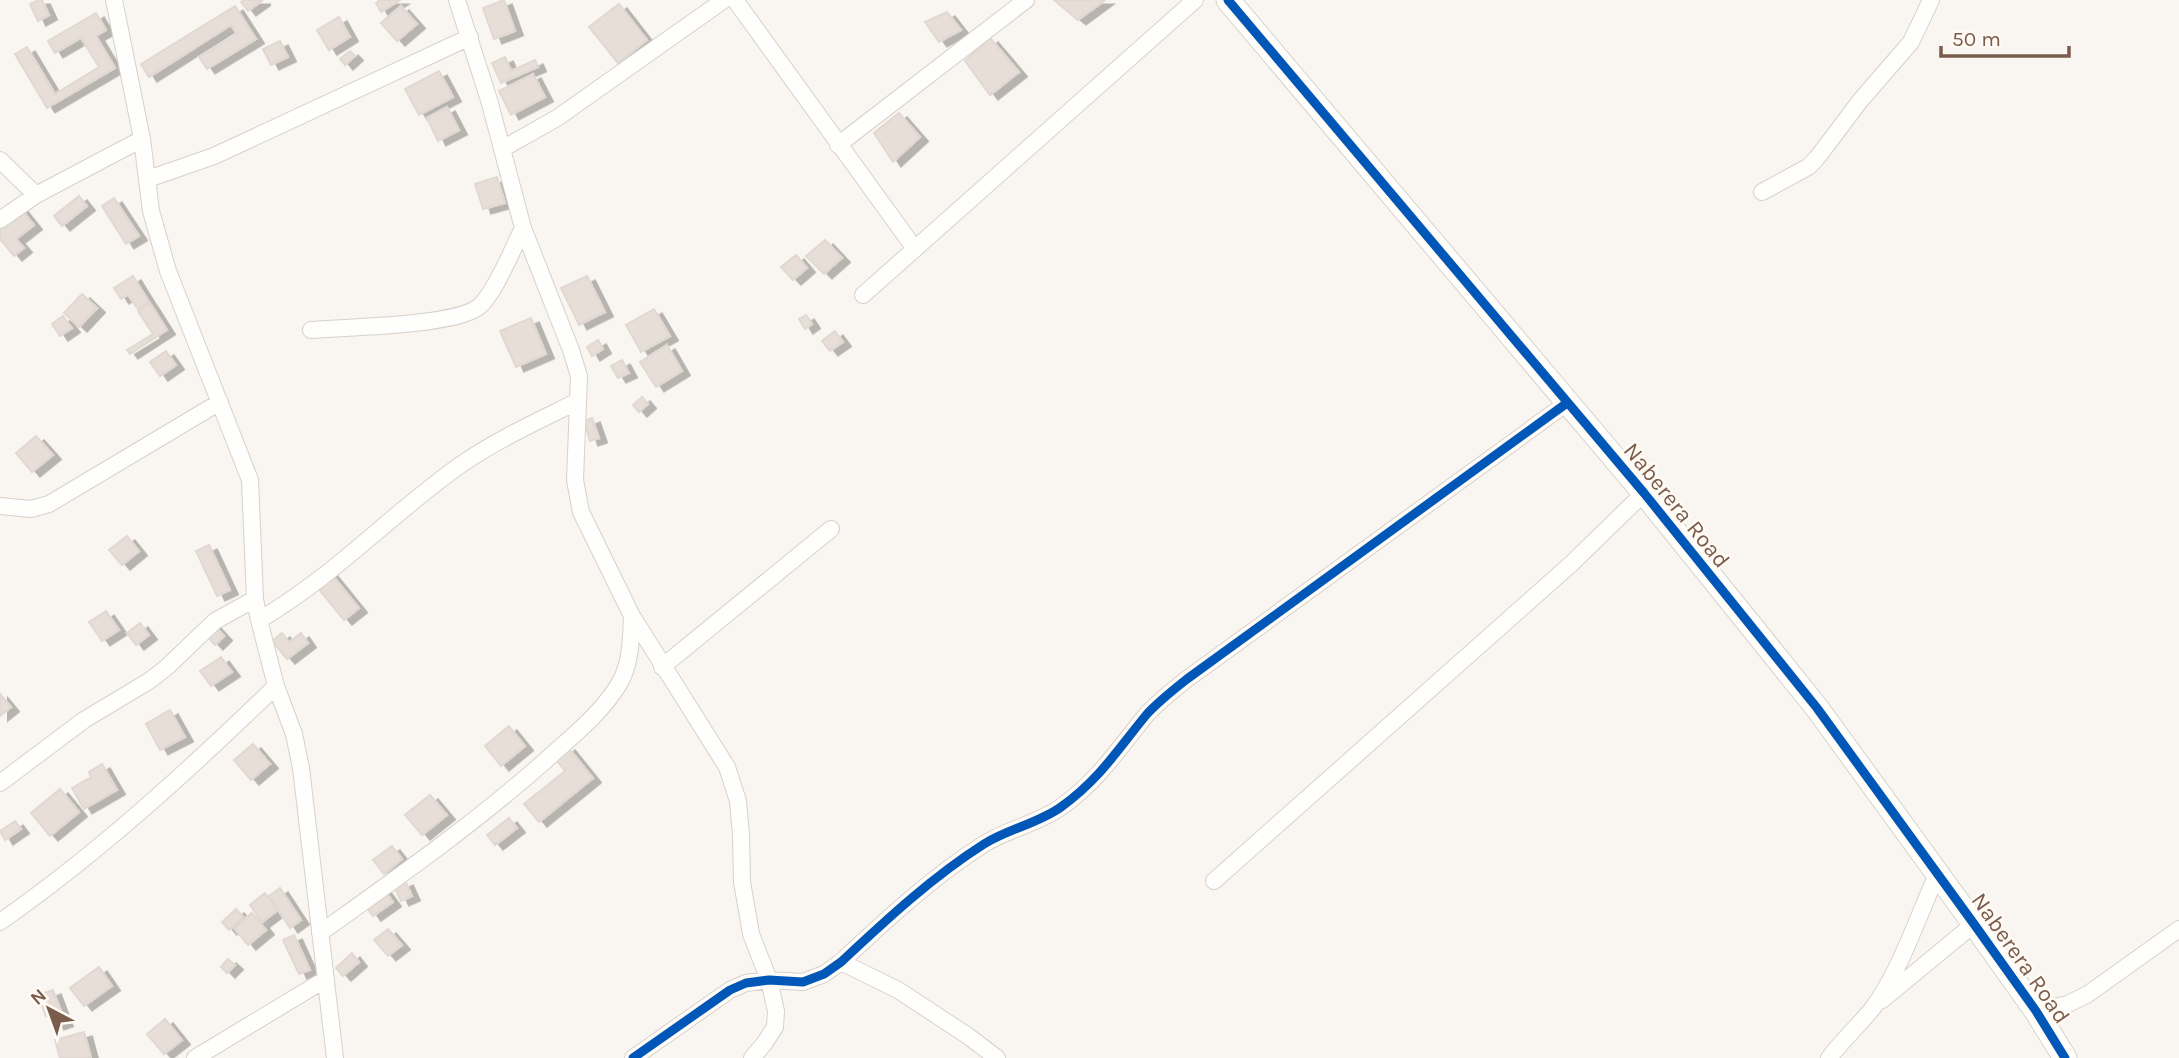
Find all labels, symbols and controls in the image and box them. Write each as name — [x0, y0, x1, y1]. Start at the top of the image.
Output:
scale bar — [1941, 14, 2069, 58]
text: 50 m — [1952, 27, 2001, 51]
street label: Naberera Road — [1618, 437, 1735, 573]
street label: Naberera Road — [1966, 888, 2076, 1029]
north arrow — [14, 974, 84, 1044]
text: N — [26, 984, 51, 1010]

